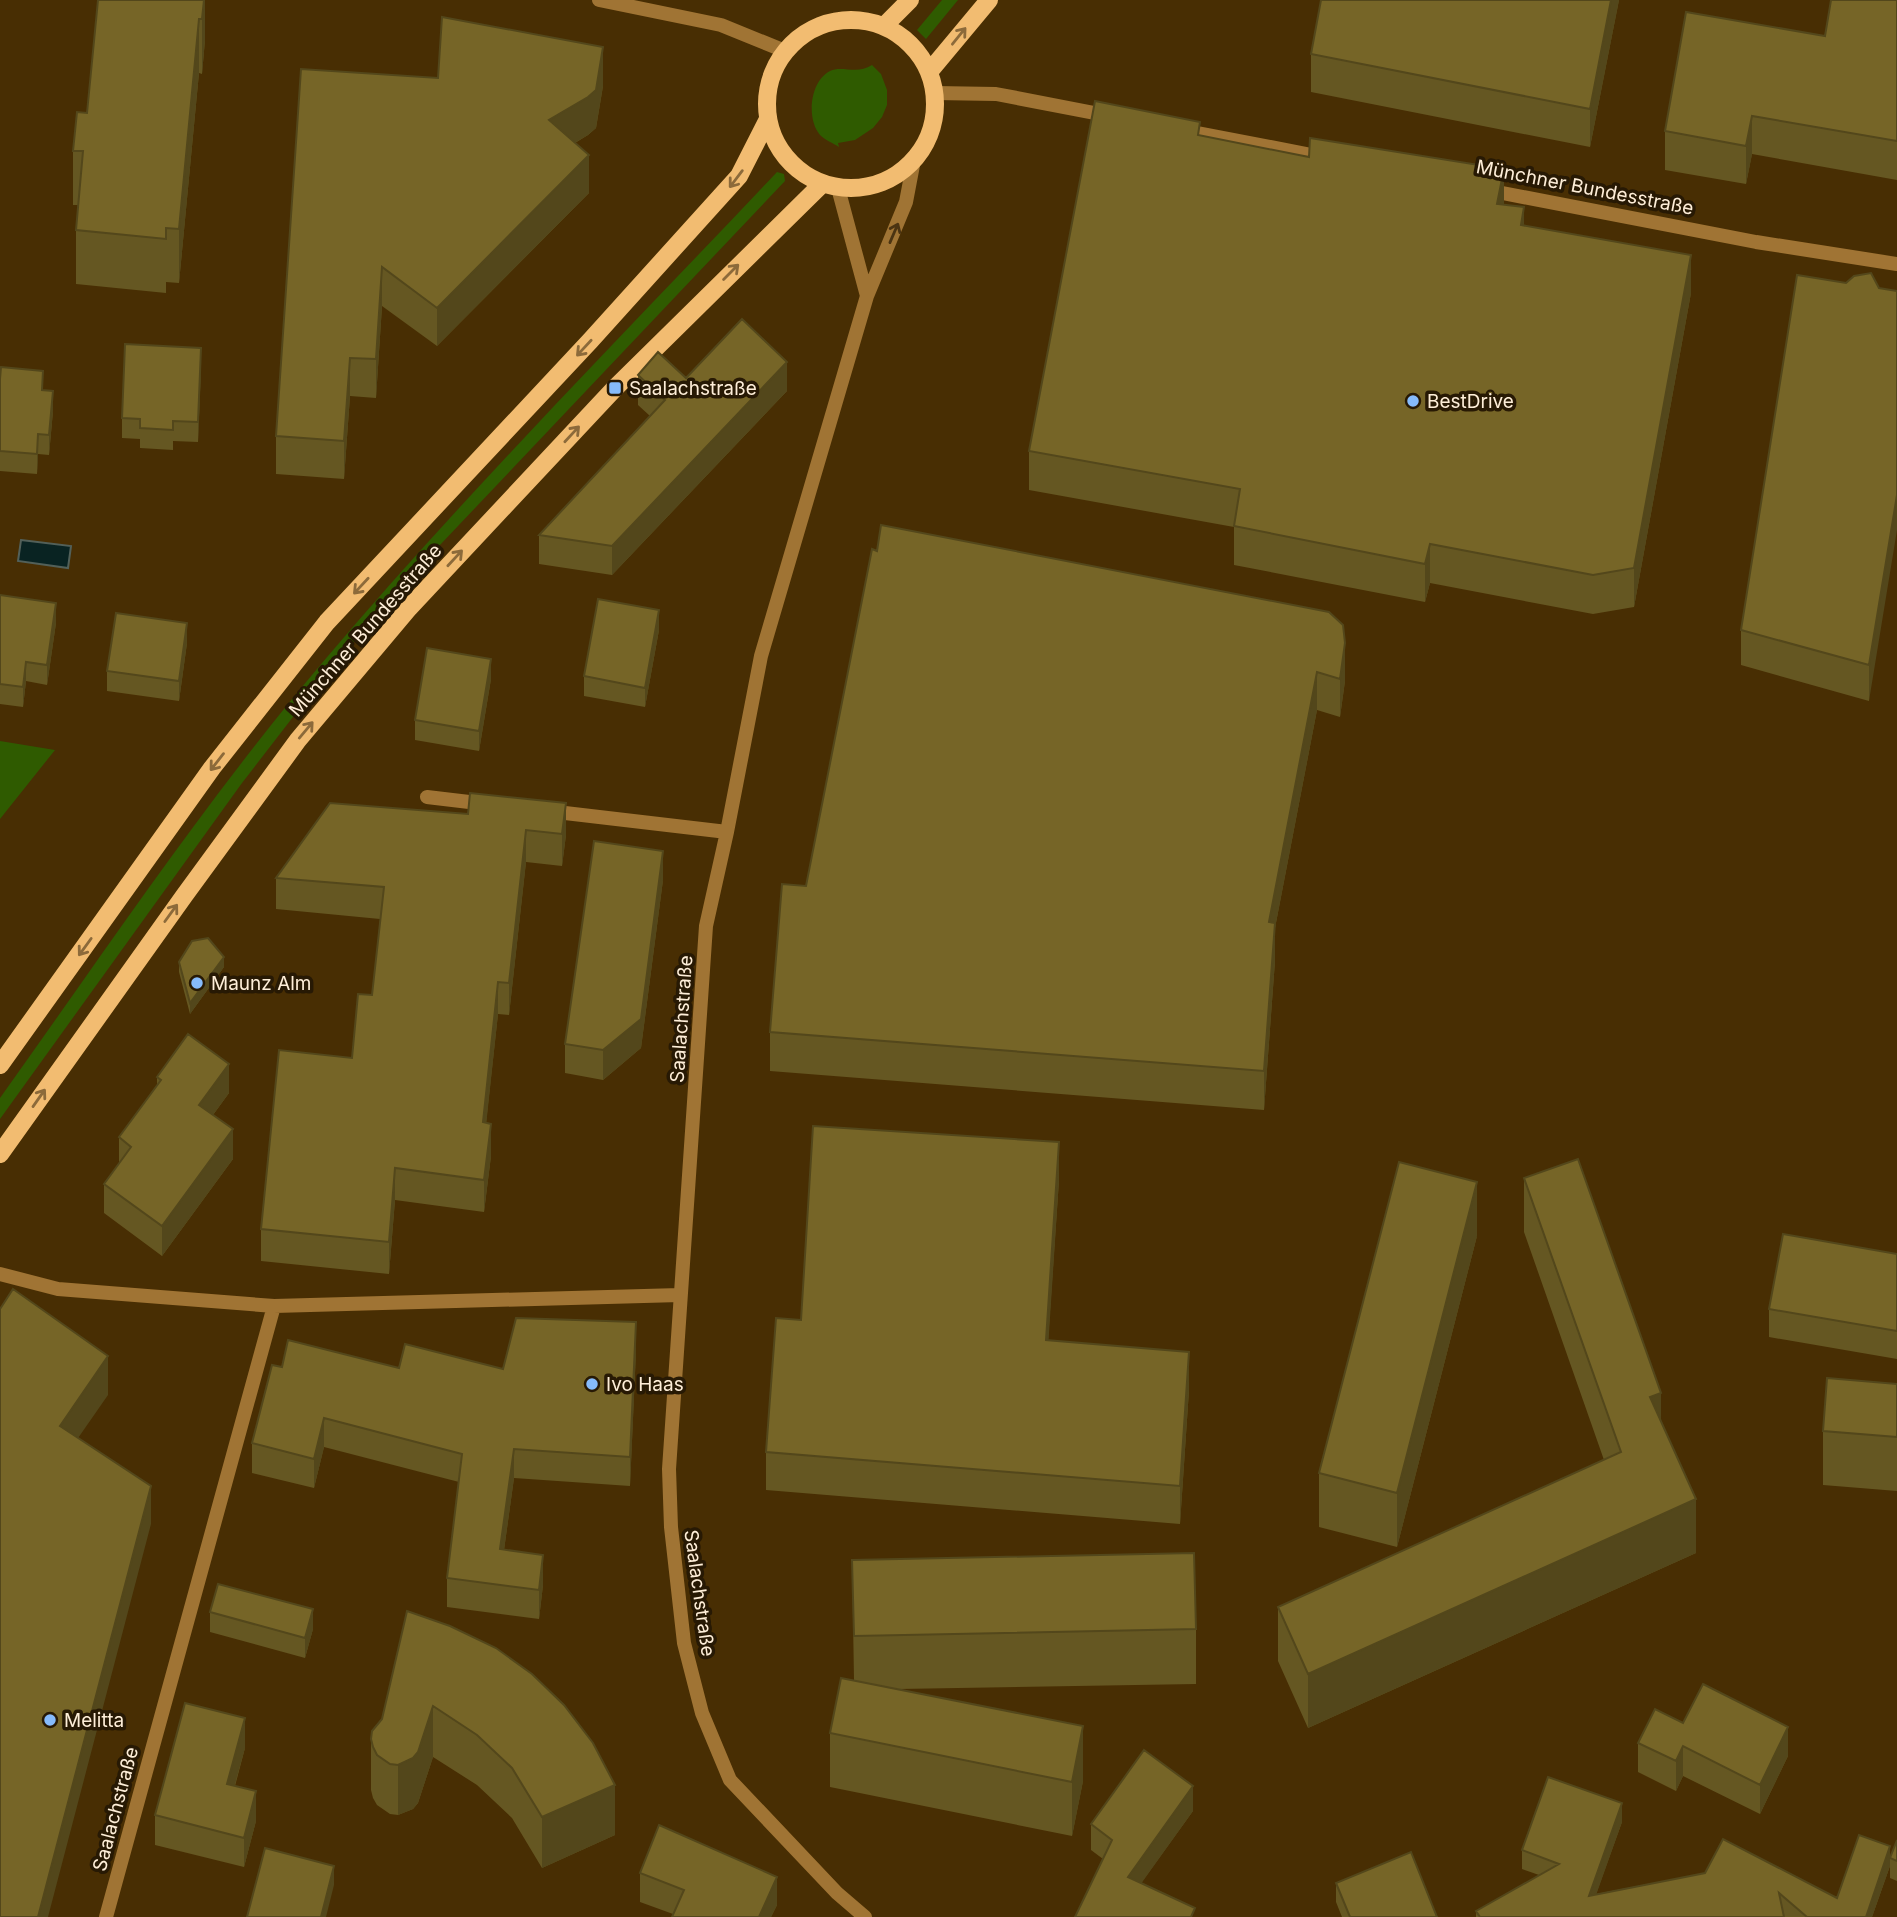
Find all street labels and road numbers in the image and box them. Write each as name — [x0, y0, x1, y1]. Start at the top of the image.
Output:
street label: Münchner Bundesstraße — [1474, 155, 1696, 220]
street label: Münchner Bundesstraße — [284, 539, 447, 721]
street label: Saalachstraße — [666, 955, 697, 1084]
street label: Saalachstraße — [679, 1528, 720, 1658]
street label: Saalachstraße — [88, 1744, 143, 1874]

